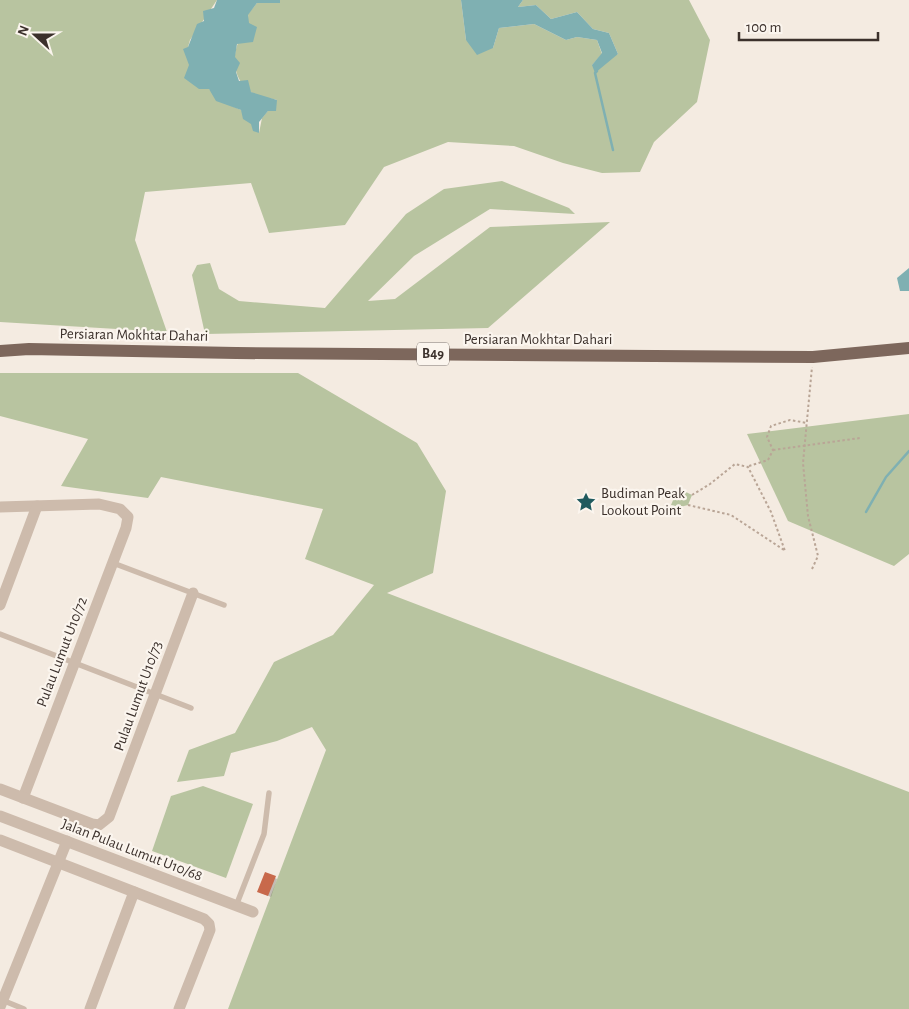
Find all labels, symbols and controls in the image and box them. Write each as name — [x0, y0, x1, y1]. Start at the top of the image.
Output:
north arrow — [10, 10, 60, 60]
scale bar — [739, 10, 878, 42]
text: 100 m — [746, 20, 781, 35]
text: N — [16, 24, 32, 38]
street label: Persiaran Mokhtar Dahari — [60, 326, 208, 344]
street label: Persiaran Mokhtar Dahari — [464, 332, 612, 347]
road number: B49 — [417, 342, 449, 366]
place label: Budiman Peak Lookout Point — [601, 486, 685, 518]
place icon: Budiman Peak Lookout Point — [575, 491, 597, 513]
street label: Pulau Lumut U10/72 — [34, 595, 90, 709]
street label: Pulau Lumut U10/73 — [111, 639, 165, 753]
street label: Jalan Pulau Lumut U10/68 — [59, 816, 205, 884]

